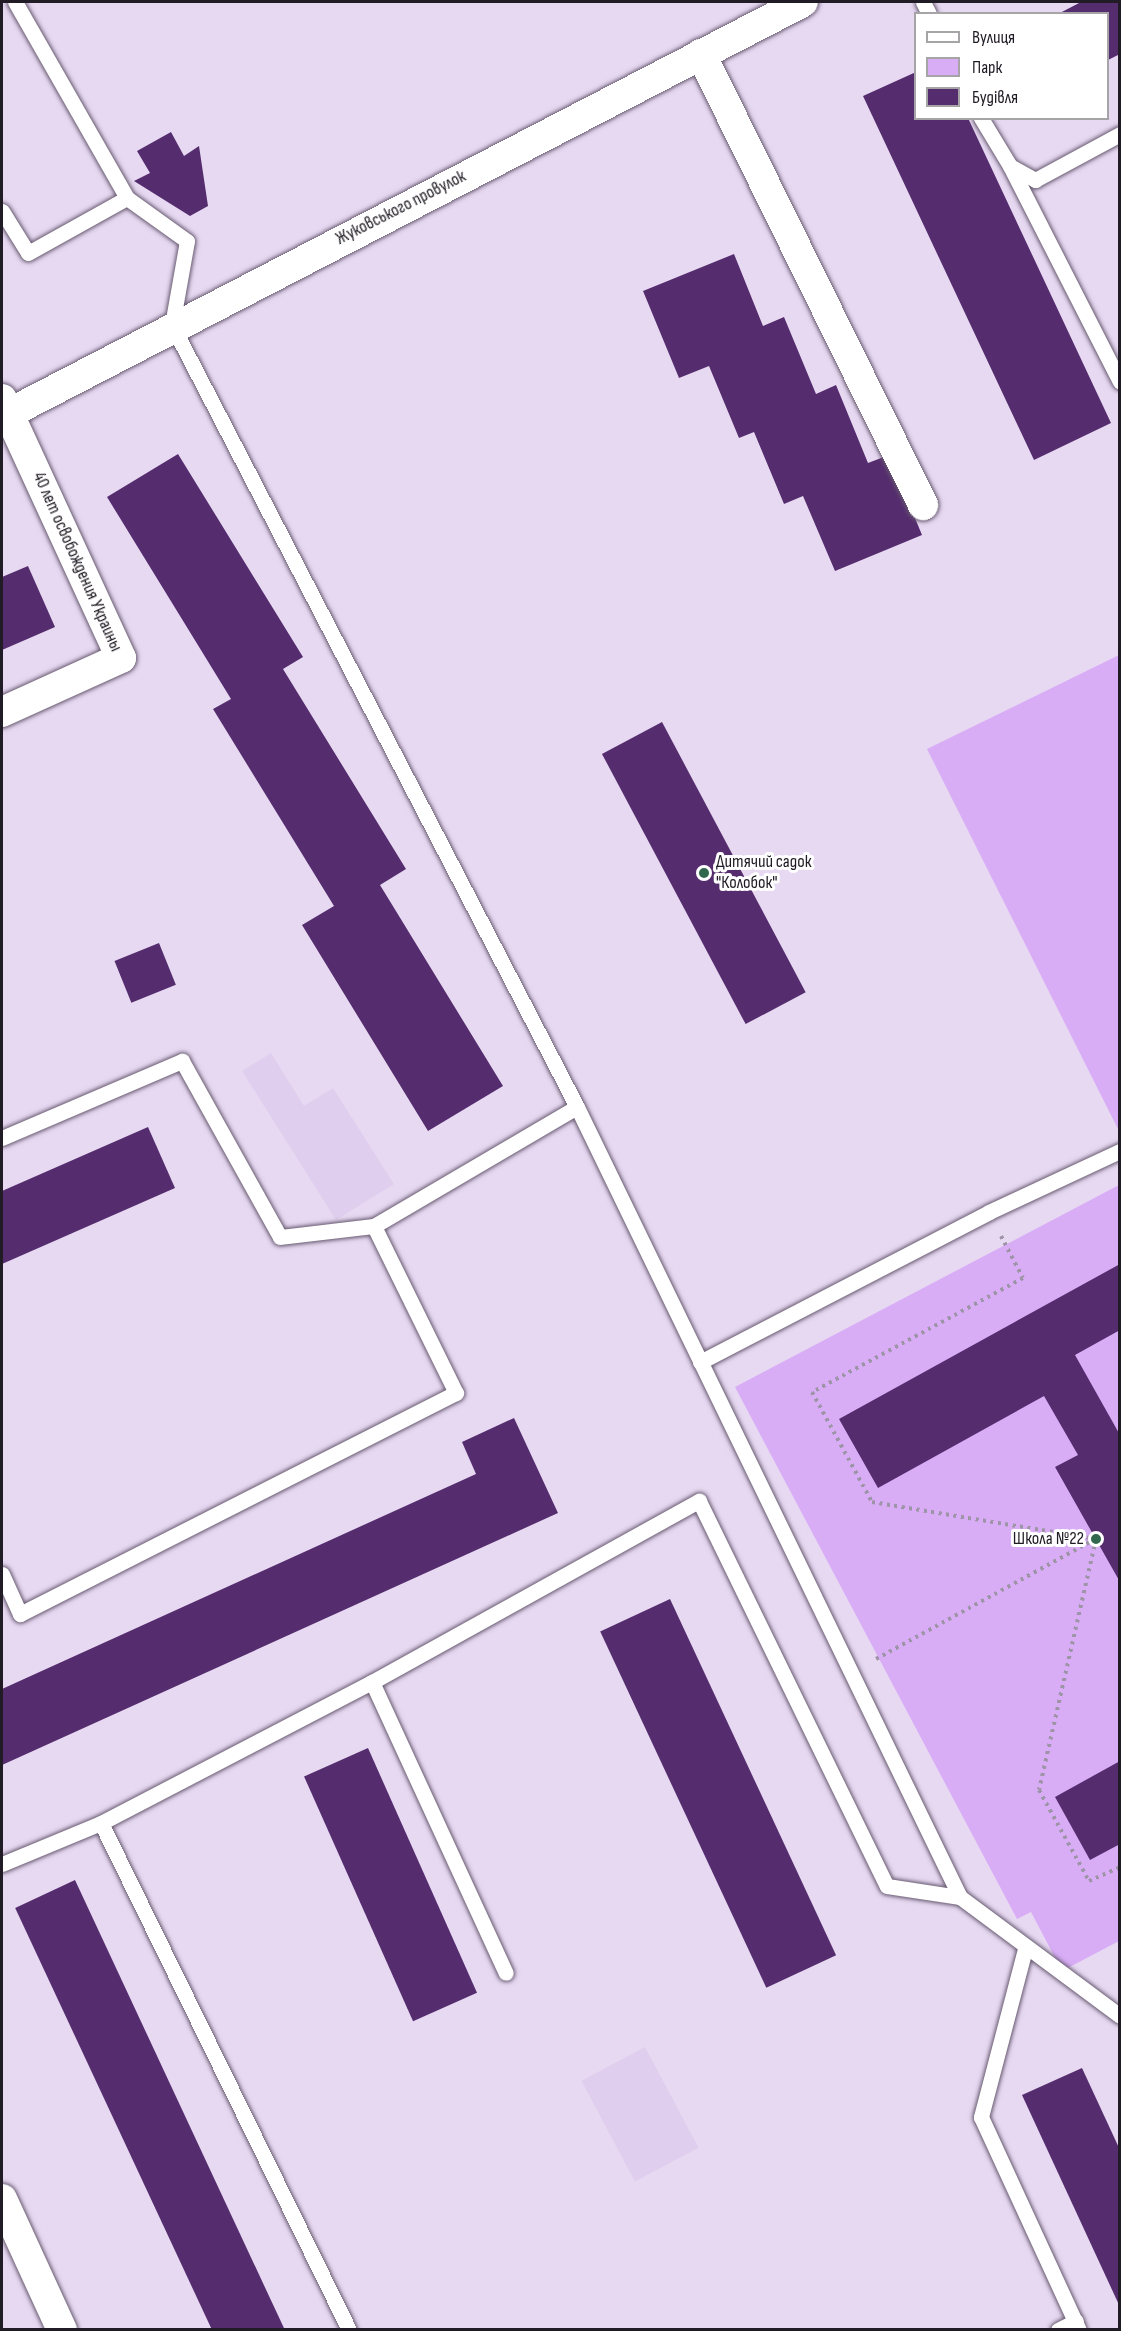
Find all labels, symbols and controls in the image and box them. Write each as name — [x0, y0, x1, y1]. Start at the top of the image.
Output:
legend — [914, 12, 1109, 120]
text: Вулиця — [972, 27, 1015, 48]
text: Парк — [972, 57, 1002, 78]
text: Будівля — [972, 87, 1018, 108]
street label: Жуковського провулок — [332, 166, 470, 250]
street label: 40 лет освобождения Украины — [28, 469, 126, 655]
place label: Дитячий садок "Колобок" — [716, 852, 811, 894]
marker: Дитячий садок "Колобок" — [697, 866, 711, 880]
place label: Школа №22 — [1013, 1528, 1084, 1550]
marker: Школа №22 — [1089, 1532, 1103, 1546]

